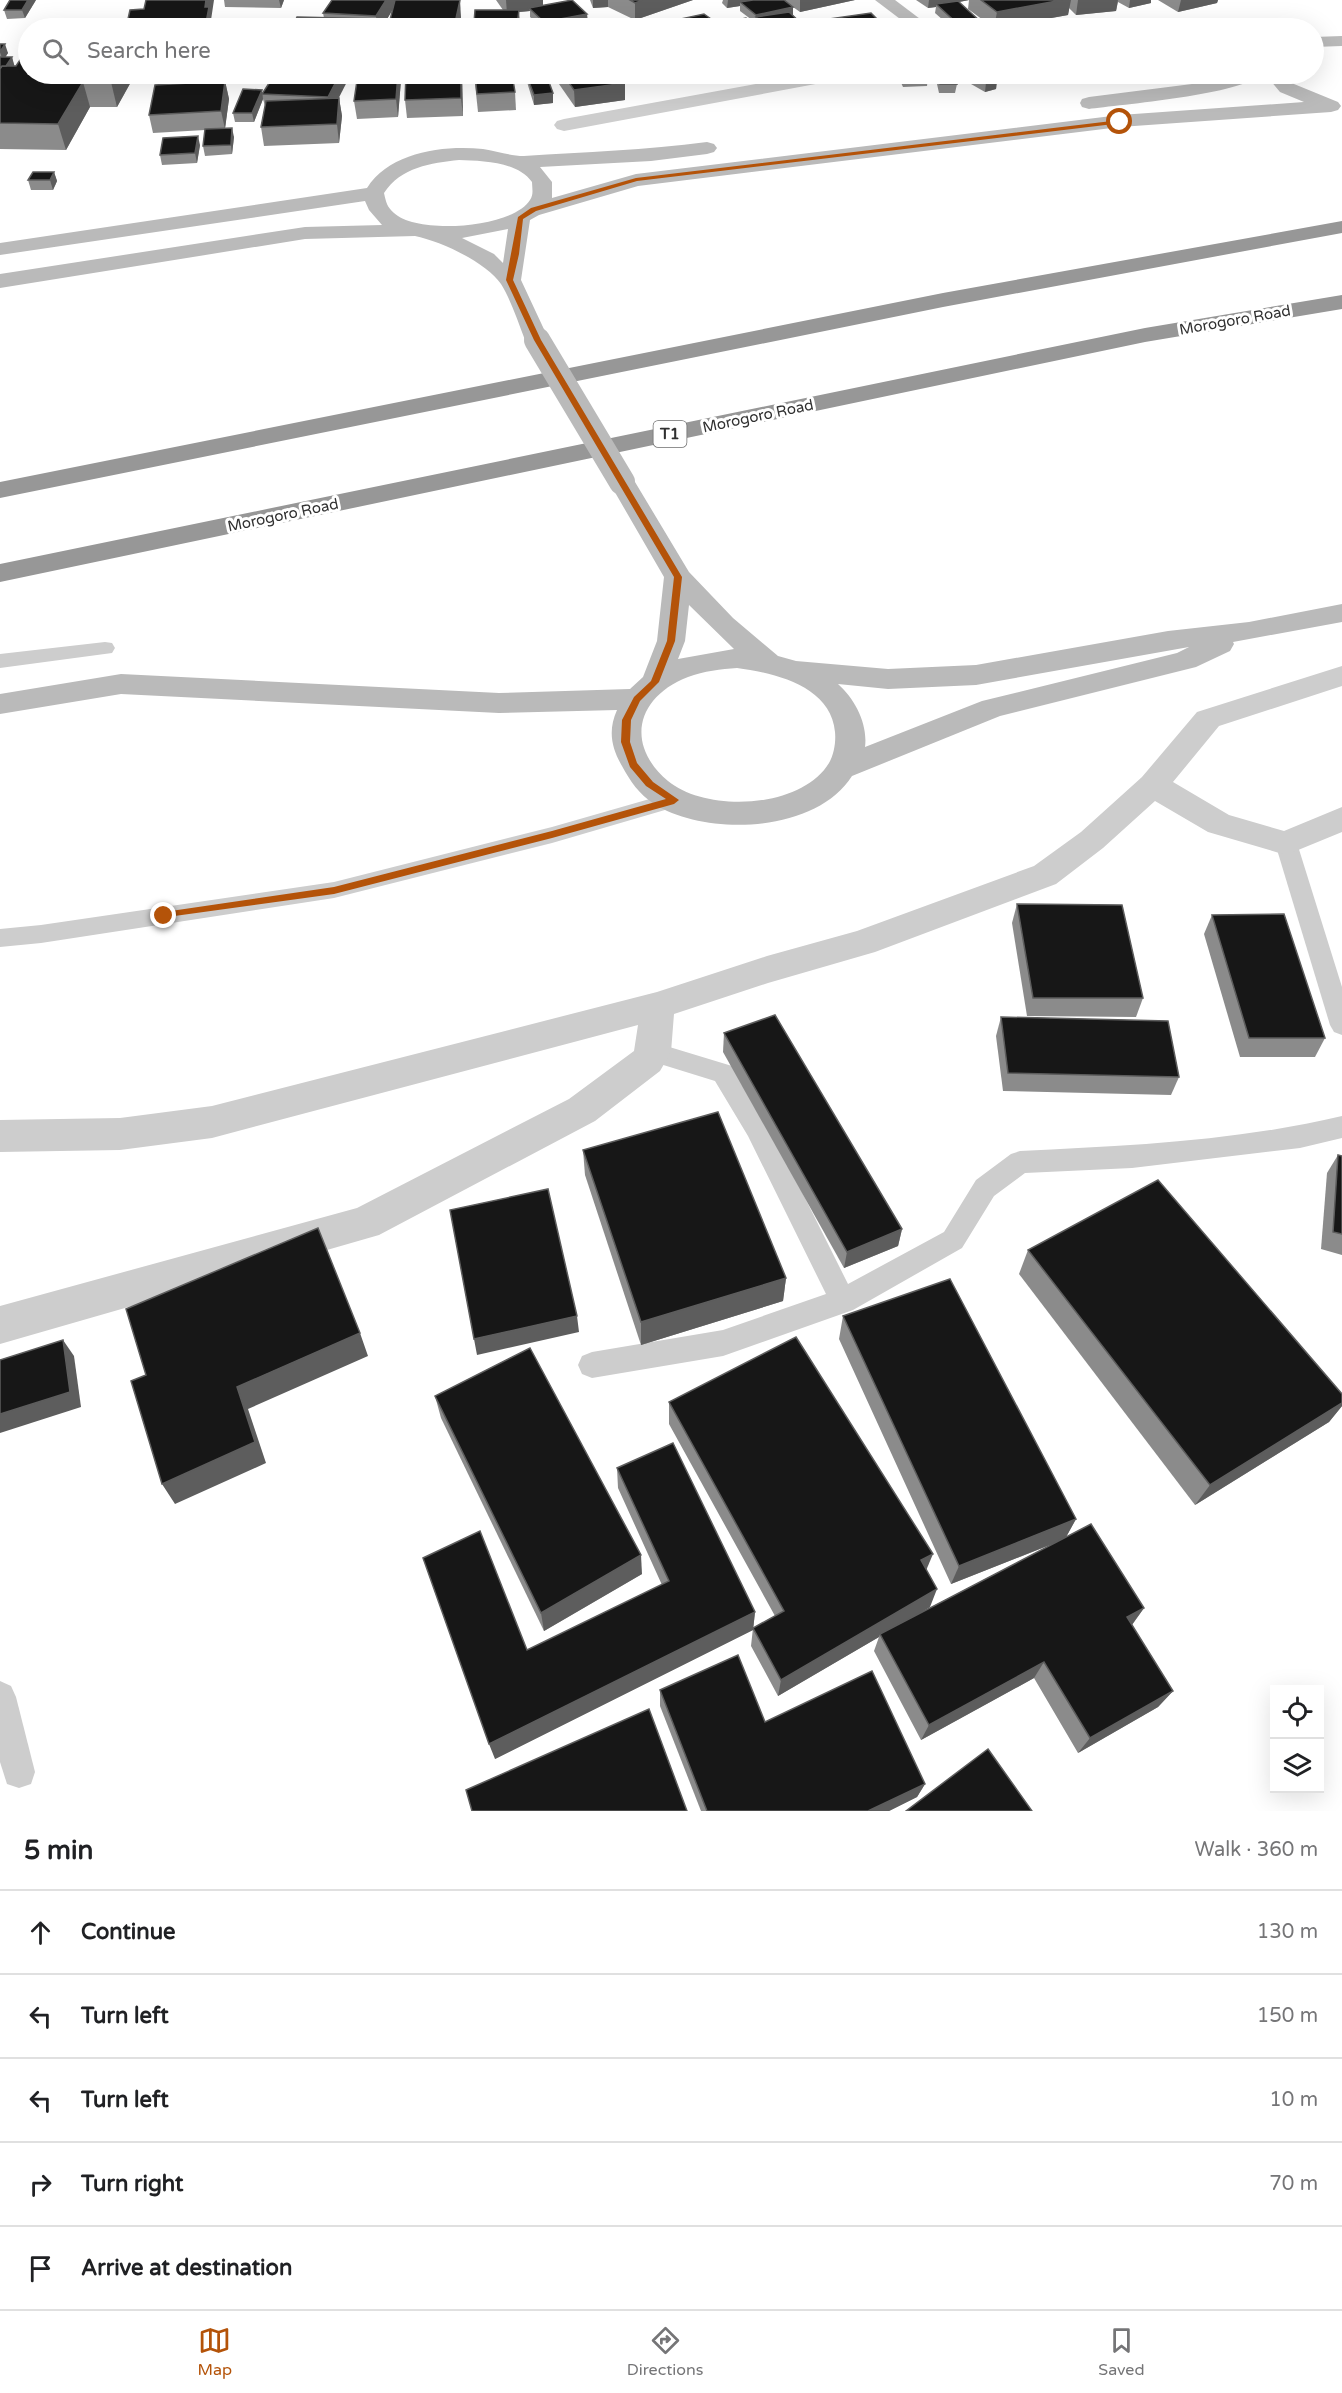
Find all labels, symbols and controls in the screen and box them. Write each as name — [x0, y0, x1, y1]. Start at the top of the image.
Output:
search box — [18, 18, 1324, 84]
icon: search — [39, 35, 72, 68]
text: Search here — [87, 38, 211, 64]
route start — [1106, 108, 1132, 134]
street label: Morogoro Road — [1178, 301, 1292, 339]
street label: Morogoro Road — [701, 395, 815, 437]
road number: T1 — [654, 421, 686, 447]
street label: Morogoro Road — [226, 494, 340, 536]
route end — [150, 902, 176, 928]
map controls — [1270, 1685, 1324, 1793]
button: locate — [1270, 1685, 1324, 1739]
button: layers — [1270, 1739, 1324, 1793]
text: 5 min — [24, 1835, 93, 1866]
text: Walk · 360 m — [1195, 1838, 1318, 1862]
icon: ahead — [24, 1916, 57, 1949]
text: Continue — [81, 1919, 176, 1945]
text: 130 m — [1257, 1920, 1318, 1944]
icon: left — [24, 2000, 57, 2033]
text: Turn left — [81, 2003, 169, 2029]
text: 150 m — [1257, 2004, 1318, 2028]
icon: left — [24, 2084, 57, 2117]
text: Turn left — [81, 2087, 169, 2113]
text: 10 m — [1269, 2088, 1318, 2112]
icon: right — [24, 2168, 57, 2201]
text: Turn right — [81, 2171, 183, 2197]
text: 70 m — [1269, 2172, 1318, 2196]
icon: arrive — [24, 2252, 57, 2285]
text: Arrive at destination — [81, 2255, 292, 2281]
tab: Map — [197, 2324, 232, 2380]
tab: Directions — [627, 2324, 703, 2380]
tab: Saved — [1098, 2324, 1145, 2380]

